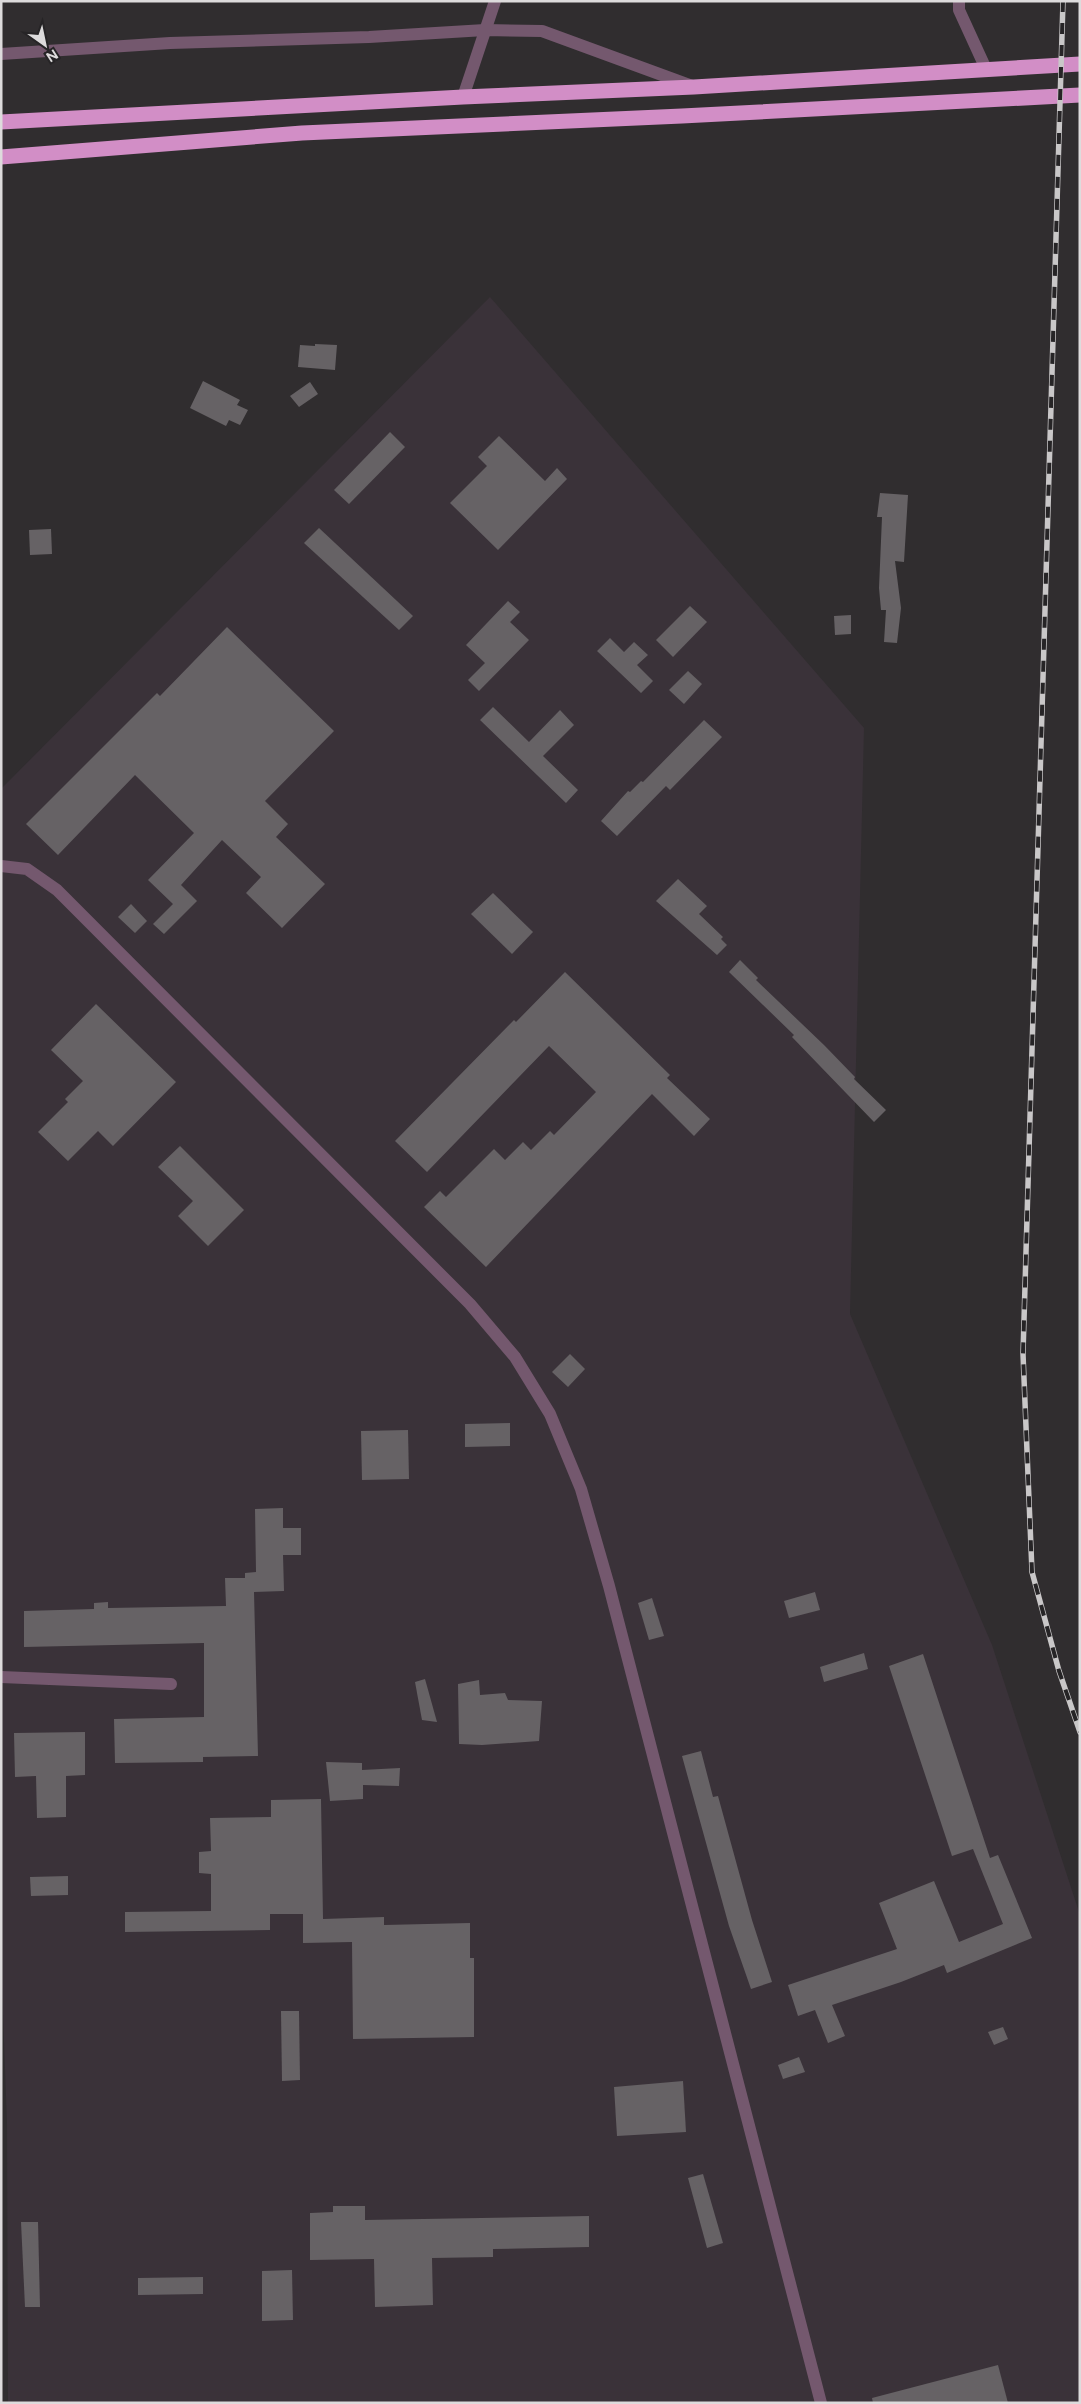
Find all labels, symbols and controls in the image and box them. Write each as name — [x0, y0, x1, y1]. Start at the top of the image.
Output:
north arrow — [20, 20, 70, 70]
text: N — [43, 45, 61, 66]

